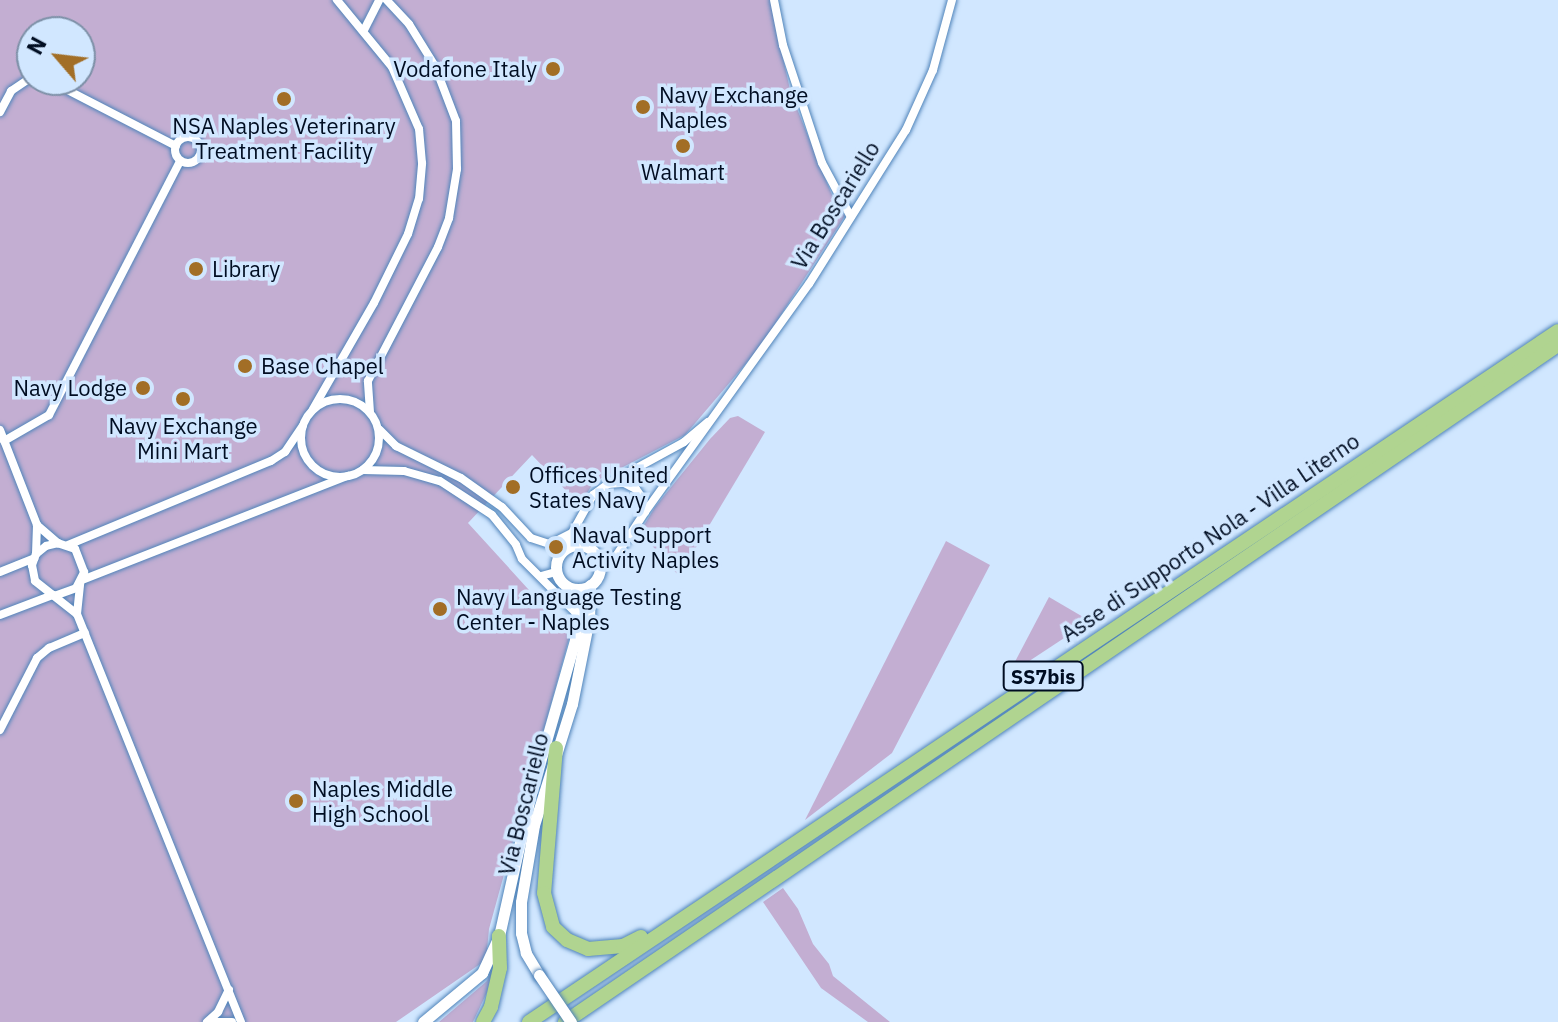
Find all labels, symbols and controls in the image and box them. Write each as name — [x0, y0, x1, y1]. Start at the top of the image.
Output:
north arrow — [16, 16, 96, 96]
text: N — [20, 32, 53, 59]
place label: Vodafone Italy — [393, 56, 537, 82]
marker: Vodafone Italy — [544, 60, 562, 78]
place label: Navy Exchange Naples — [659, 81, 808, 132]
marker: NSA Naples Veterinary Treatment Facility — [275, 90, 293, 108]
marker: Navy Exchange Naples — [634, 98, 652, 116]
place label: NSA Naples Veterinary Treatment Facility — [172, 112, 396, 164]
street label: Via Boscariello — [785, 136, 885, 274]
marker: Walmart — [674, 137, 692, 155]
place label: Walmart — [641, 159, 725, 185]
place label: Library — [212, 256, 280, 282]
marker: Library — [187, 260, 205, 278]
place label: Base Chapel — [261, 353, 384, 379]
marker: Base Chapel — [236, 357, 254, 375]
place label: Navy Lodge — [13, 375, 127, 401]
marker: Navy Lodge — [134, 379, 152, 397]
marker: Navy Exchange Mini Mart — [174, 390, 192, 408]
place label: Navy Exchange Mini Mart — [108, 412, 258, 464]
street label: Asse di Supporto Nola - Villa Literno — [1056, 427, 1364, 647]
place label: Offices United States Navy — [529, 461, 668, 512]
marker: Offices United States Navy — [504, 478, 522, 496]
place label: Naval Support Activity Naples — [572, 521, 719, 572]
marker: Naval Support Activity Naples — [547, 538, 565, 556]
place label: Navy Language Testing Center - Naples — [456, 583, 681, 634]
marker: Navy Language Testing Center - Naples — [431, 600, 449, 618]
road number: SS7bis — [1001, 660, 1085, 692]
street label: Via Boscariello — [493, 730, 553, 878]
place label: Naples Middle High School — [312, 775, 453, 826]
marker: Naples Middle High School — [287, 792, 305, 810]

